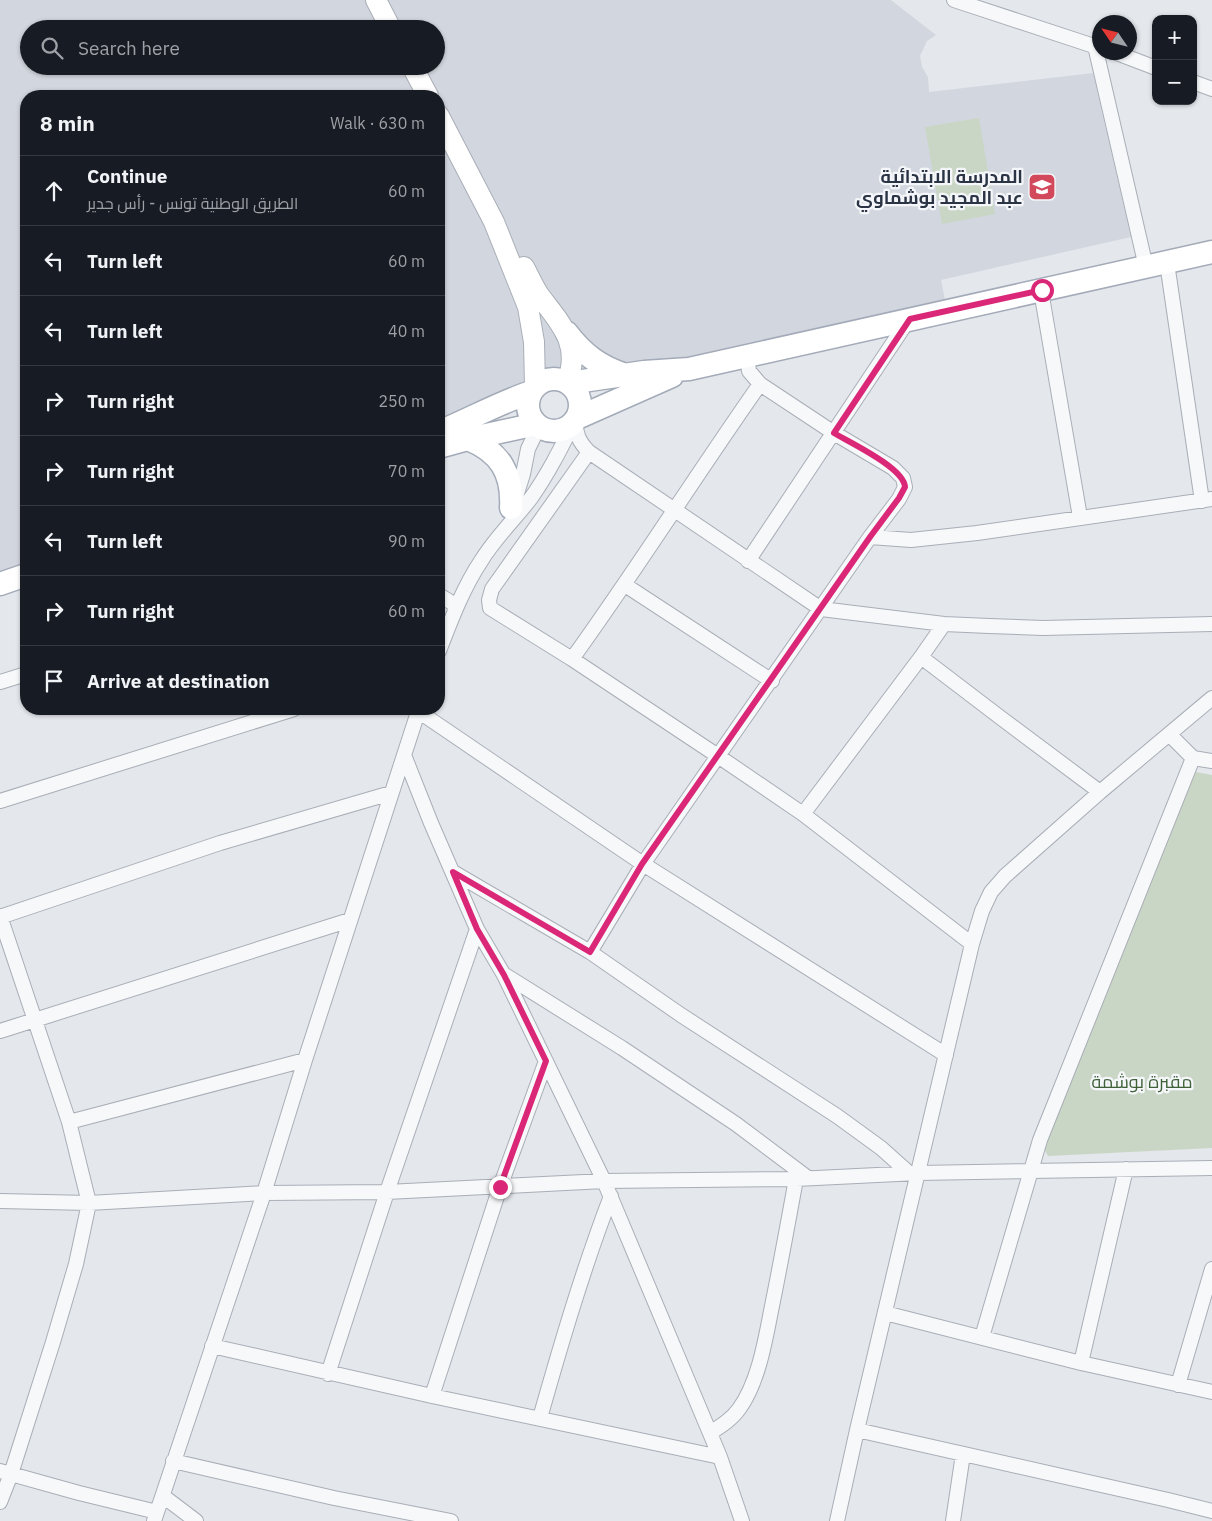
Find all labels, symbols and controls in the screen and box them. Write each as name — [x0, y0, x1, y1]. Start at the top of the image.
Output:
north arrow — [1092, 15, 1137, 60]
map controls — [1152, 15, 1197, 105]
button: + — [1152, 15, 1197, 60]
search box — [20, 20, 445, 75]
icon: search — [38, 34, 66, 62]
text: Search here — [78, 36, 180, 60]
button: − — [1152, 60, 1197, 105]
text: 8 min — [40, 109, 95, 137]
text: Walk · 630 m — [330, 113, 425, 133]
text: Continue — [87, 164, 167, 188]
place label: المدرسة الابتدائية عبد المجيد بوشماوي — [856, 165, 1023, 212]
school or university icon: المدرسة الابتدائية عبد المجيد بوشماوي — [1027, 172, 1057, 202]
icon: ahead — [40, 177, 68, 205]
text: 60 m — [388, 181, 425, 201]
text: الطريق الوطنية تونس - رأس جدير — [87, 193, 298, 213]
icon: left — [40, 247, 68, 275]
text: Turn left — [87, 249, 163, 273]
text: 60 m — [388, 251, 425, 271]
route start — [1031, 279, 1054, 302]
icon: left — [40, 317, 68, 345]
text: Turn left — [87, 319, 163, 343]
text: 40 m — [388, 321, 425, 341]
icon: right — [40, 387, 68, 415]
text: Turn right — [87, 389, 174, 413]
text: 250 m — [378, 391, 425, 411]
icon: right — [40, 457, 68, 485]
text: Turn right — [87, 459, 174, 483]
text: 70 m — [388, 461, 425, 481]
icon: left — [40, 527, 68, 555]
text: Turn left — [87, 529, 163, 553]
text: 90 m — [388, 531, 425, 551]
icon: right — [40, 597, 68, 625]
text: Turn right — [87, 599, 174, 623]
text: 60 m — [388, 601, 425, 621]
icon: arrive — [40, 667, 68, 695]
text: Arrive at destination — [87, 669, 270, 693]
park label: مقبرة بوشمة — [1091, 1070, 1193, 1093]
route end — [489, 1176, 512, 1199]

